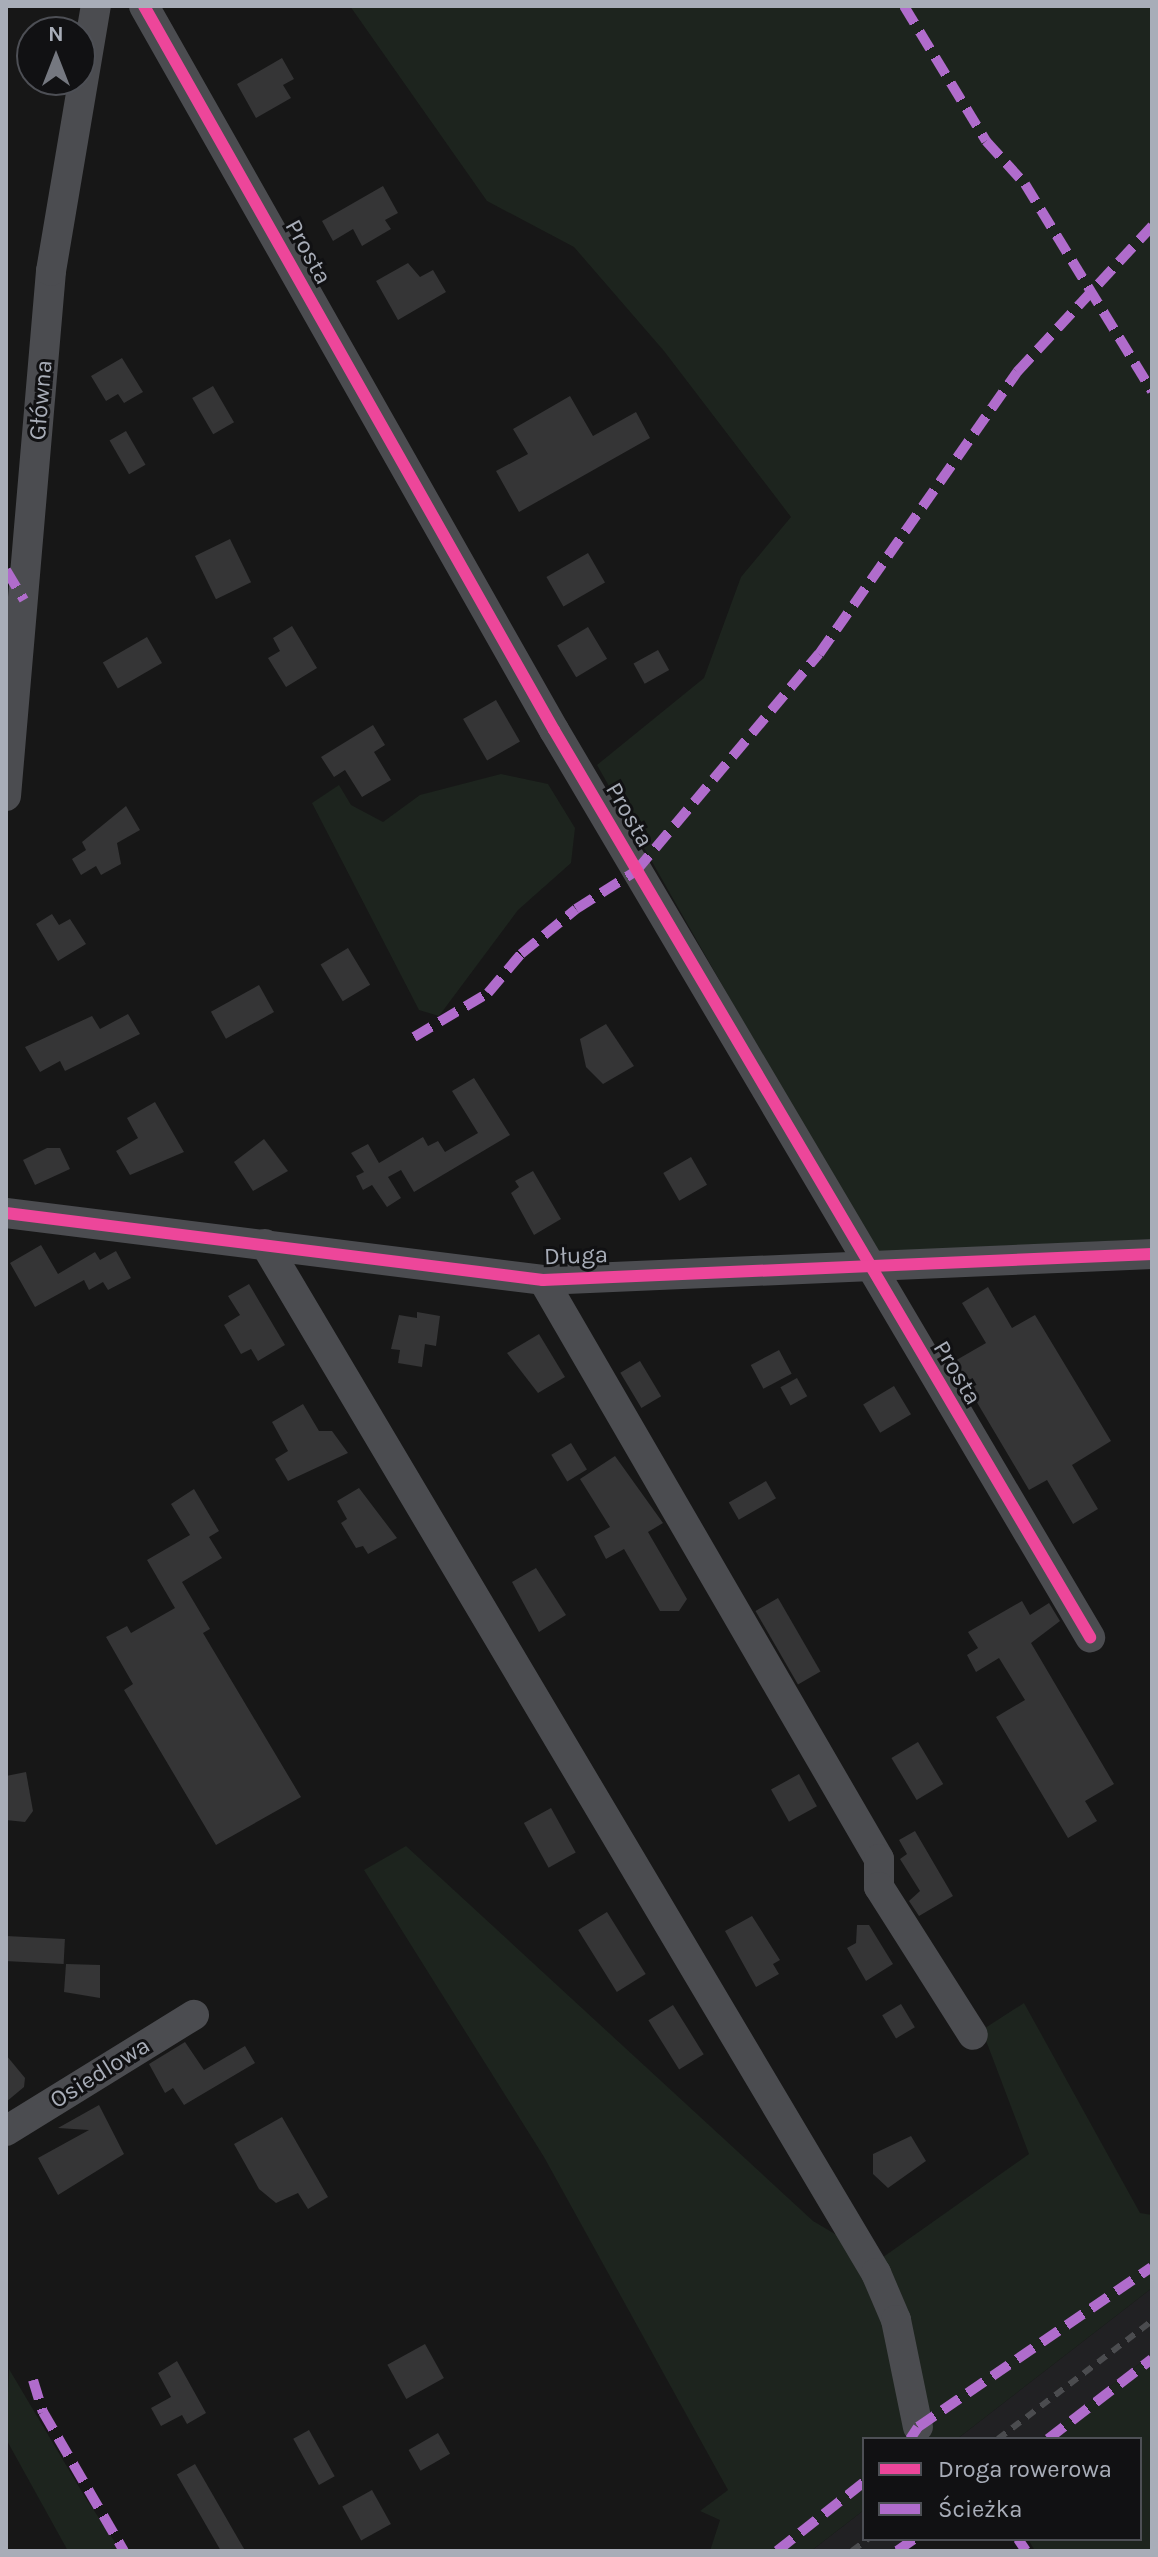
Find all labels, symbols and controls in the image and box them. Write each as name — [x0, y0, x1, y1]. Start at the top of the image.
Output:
north arrow — [16, 16, 96, 96]
text: N — [48, 21, 64, 47]
street label: Prosta — [278, 214, 338, 290]
street label: Główna — [23, 359, 59, 441]
street label: Prosta — [599, 778, 659, 852]
street label: Długa — [544, 1240, 608, 1272]
street label: Prosta — [927, 1336, 987, 1410]
street label: Osiedlowa — [45, 2031, 155, 2115]
legend — [862, 2437, 1142, 2541]
text: Droga rowerowa — [938, 2455, 1112, 2483]
text: Ścieżka — [938, 2495, 1023, 2523]

